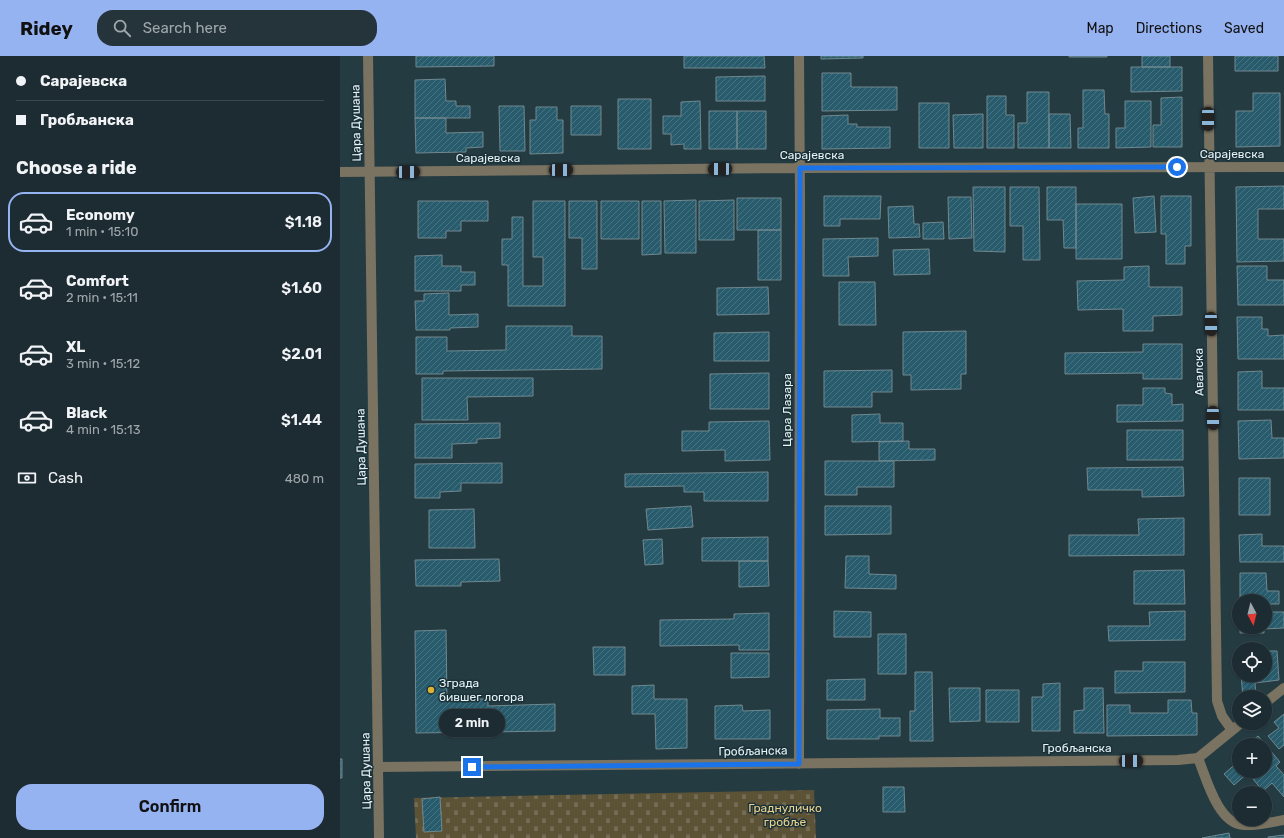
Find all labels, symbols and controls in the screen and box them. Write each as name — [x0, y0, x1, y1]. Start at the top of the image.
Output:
search box — [97, 10, 377, 46]
text: Ridey — [20, 17, 73, 40]
icon: search — [111, 17, 133, 39]
text: Search here — [143, 19, 227, 37]
text: Map — [1087, 20, 1114, 37]
text: Directions — [1136, 20, 1202, 37]
text: Saved — [1224, 20, 1264, 37]
text: Сарајевска — [40, 72, 127, 90]
street label: Цара Душана — [348, 84, 364, 162]
car — [1202, 107, 1214, 131]
text: Гробљанска — [40, 111, 134, 129]
street label: Сарајевска — [1200, 147, 1264, 161]
street label: Сарајевска — [780, 148, 844, 162]
street label: Сарајевска — [456, 151, 520, 165]
text: Choose a ride — [16, 157, 137, 179]
route start — [1168, 158, 1186, 176]
car — [708, 163, 732, 175]
car — [549, 164, 573, 176]
car — [396, 166, 420, 178]
icon: car — [18, 204, 54, 240]
text: Economy — [66, 206, 135, 224]
text: $1.18 — [285, 213, 322, 231]
text: 1 min · 15:10 — [66, 224, 138, 239]
icon: car — [18, 270, 54, 306]
text: Comfort — [66, 272, 129, 290]
text: $1.60 — [281, 279, 322, 297]
text: 2 min · 15:11 — [66, 290, 138, 305]
car — [1205, 312, 1217, 336]
icon: car — [18, 336, 54, 372]
text: XL — [66, 338, 85, 356]
text: $2.01 — [281, 345, 322, 363]
street label: Авалска — [1192, 348, 1206, 396]
text: 3 min · 15:12 — [66, 356, 140, 371]
street label: Цара Лазара — [780, 373, 794, 447]
icon: car — [18, 402, 54, 438]
text: Black — [66, 404, 107, 422]
car — [1207, 406, 1219, 430]
street label: Цара Душана — [353, 408, 369, 486]
text: $1.44 — [281, 411, 322, 429]
text: 4 min · 15:13 — [66, 422, 141, 437]
icon: cash — [16, 467, 38, 489]
text: Cash — [48, 469, 83, 487]
text: 480 m — [285, 471, 324, 486]
north arrow — [1232, 594, 1272, 634]
map controls — [1232, 594, 1272, 826]
button: locate — [1232, 642, 1272, 682]
place label: Зграда бившег логора — [439, 676, 524, 704]
marker: Зграда бившег логора — [426, 685, 436, 695]
button: layers — [1232, 690, 1272, 730]
callout: 2 min — [439, 709, 505, 737]
text: 2 min — [455, 715, 489, 730]
street label: Цара Душана — [358, 732, 374, 810]
button: + — [1232, 738, 1272, 778]
street label: Гробљанска — [1042, 741, 1112, 755]
street label: Гробљанска — [718, 743, 788, 759]
car — [1119, 755, 1143, 767]
route end — [463, 758, 481, 776]
button: Confirm — [16, 784, 324, 830]
button: − — [1232, 786, 1272, 826]
park label: Граднуличко гробље — [748, 801, 822, 829]

